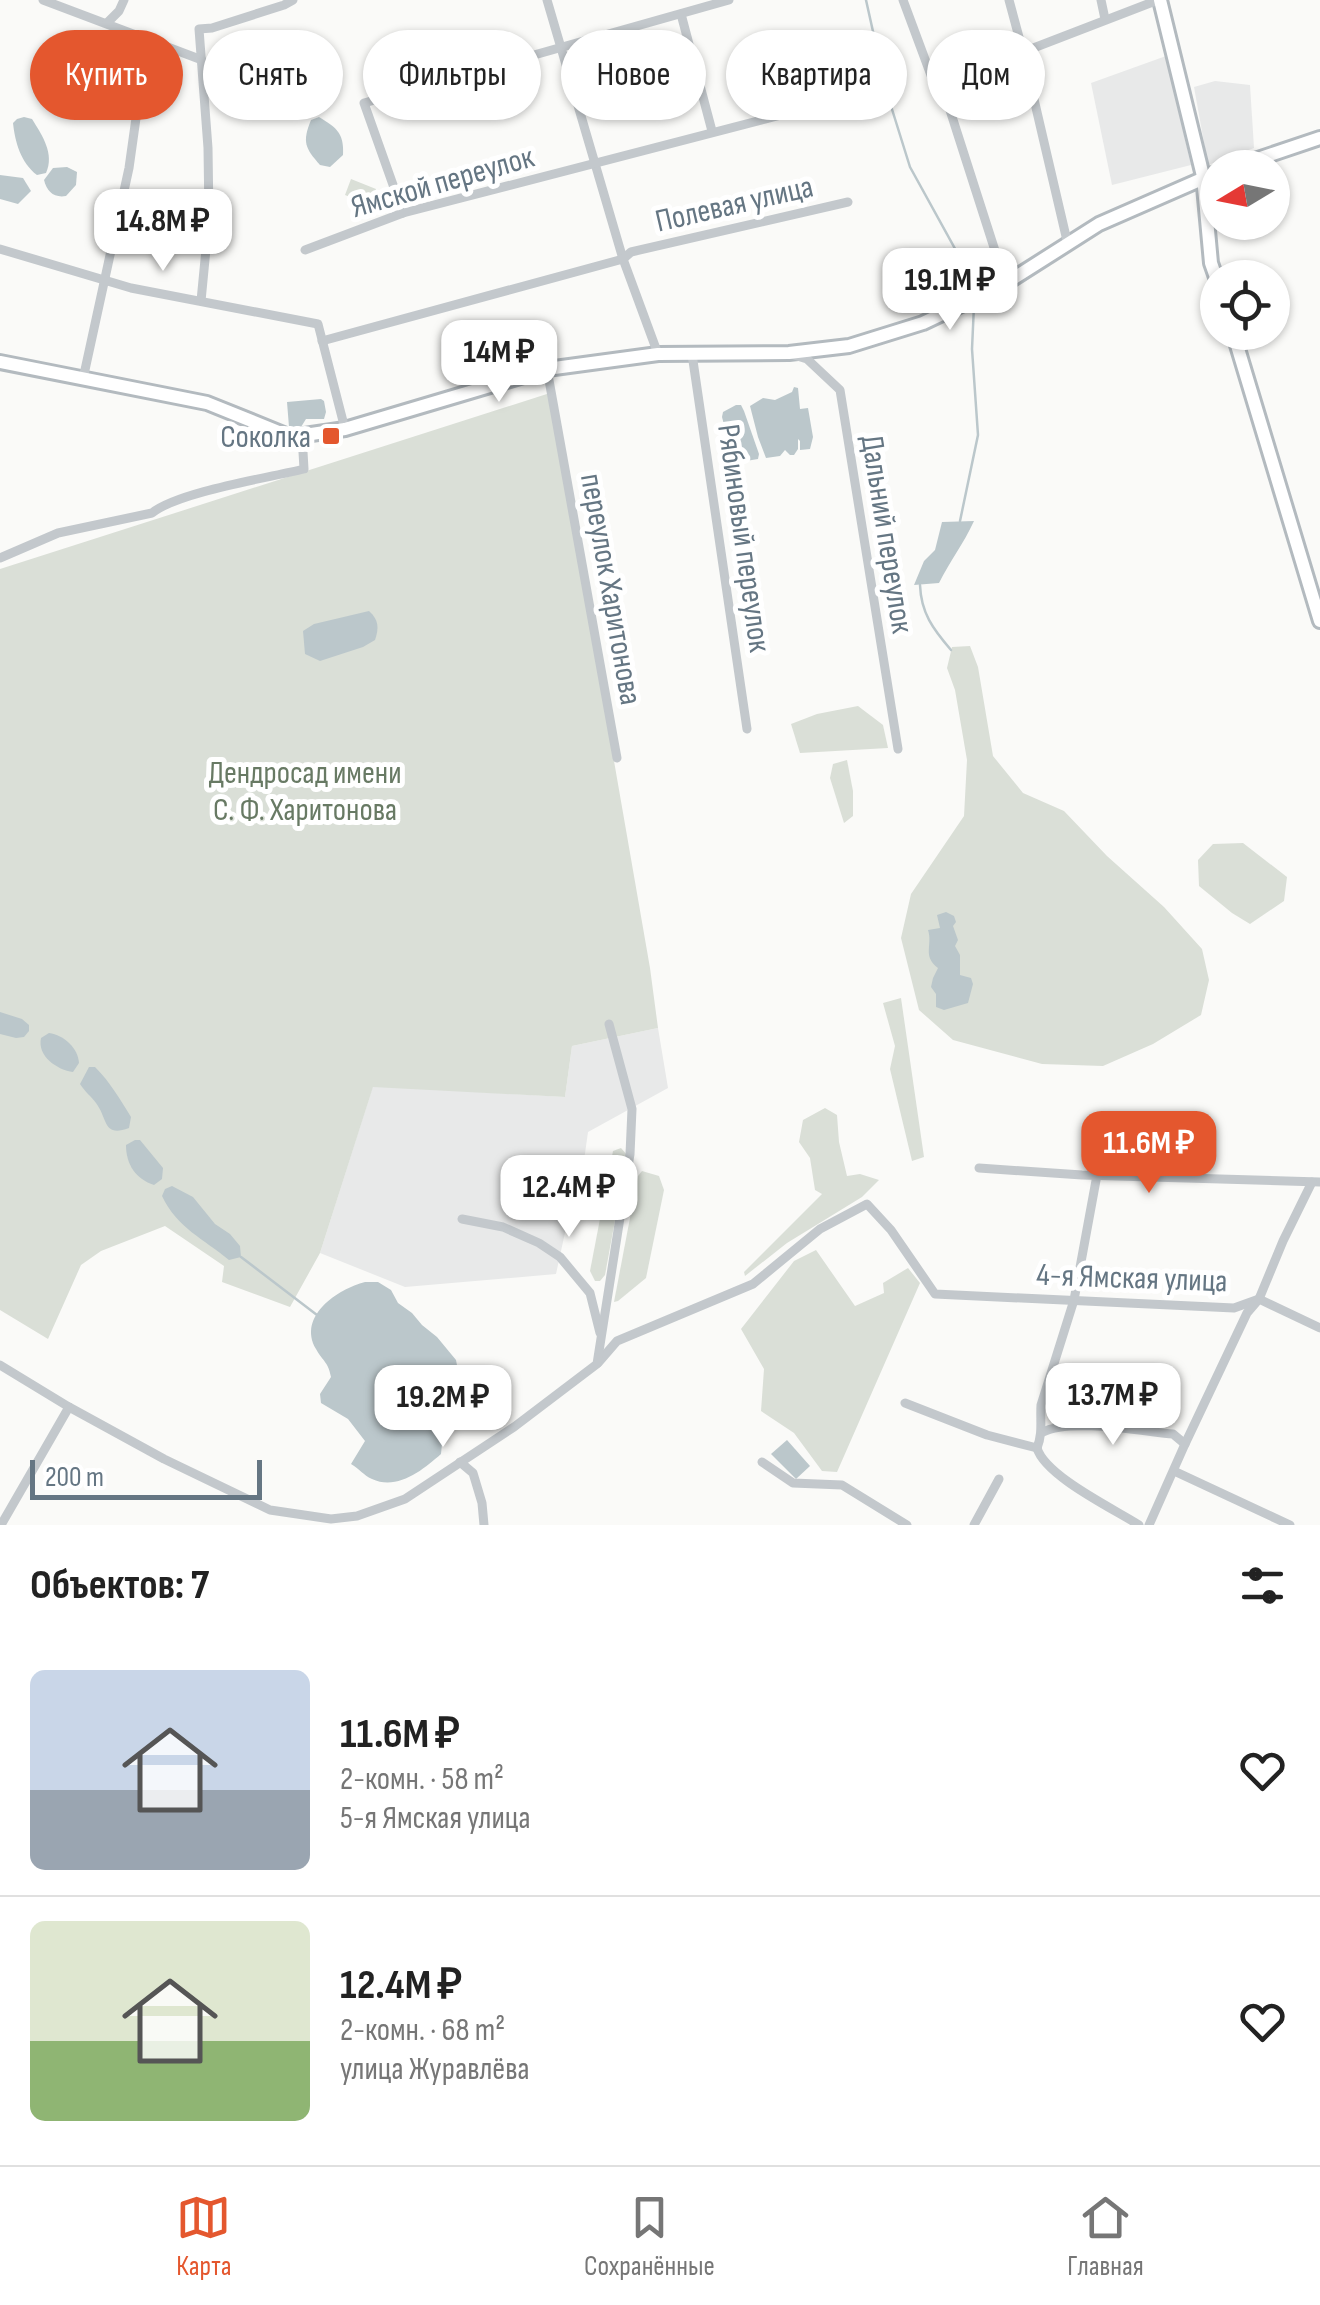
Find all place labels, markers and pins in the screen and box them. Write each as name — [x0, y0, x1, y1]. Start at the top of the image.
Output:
pin: 14.8M ₽ — [71, 189, 255, 274]
pin: 19.1M ₽ — [858, 248, 1042, 333]
pin: 14M ₽ — [429, 320, 569, 405]
place label: Соколка — [220, 418, 311, 457]
marker: Соколка — [320, 425, 342, 447]
pin: 11.6M ₽ — [1057, 1111, 1241, 1196]
pin: 12.4M ₽ — [477, 1155, 661, 1240]
pin: 13.7M ₽ — [1021, 1363, 1205, 1448]
pin: 19.2M ₽ — [351, 1365, 535, 1450]

